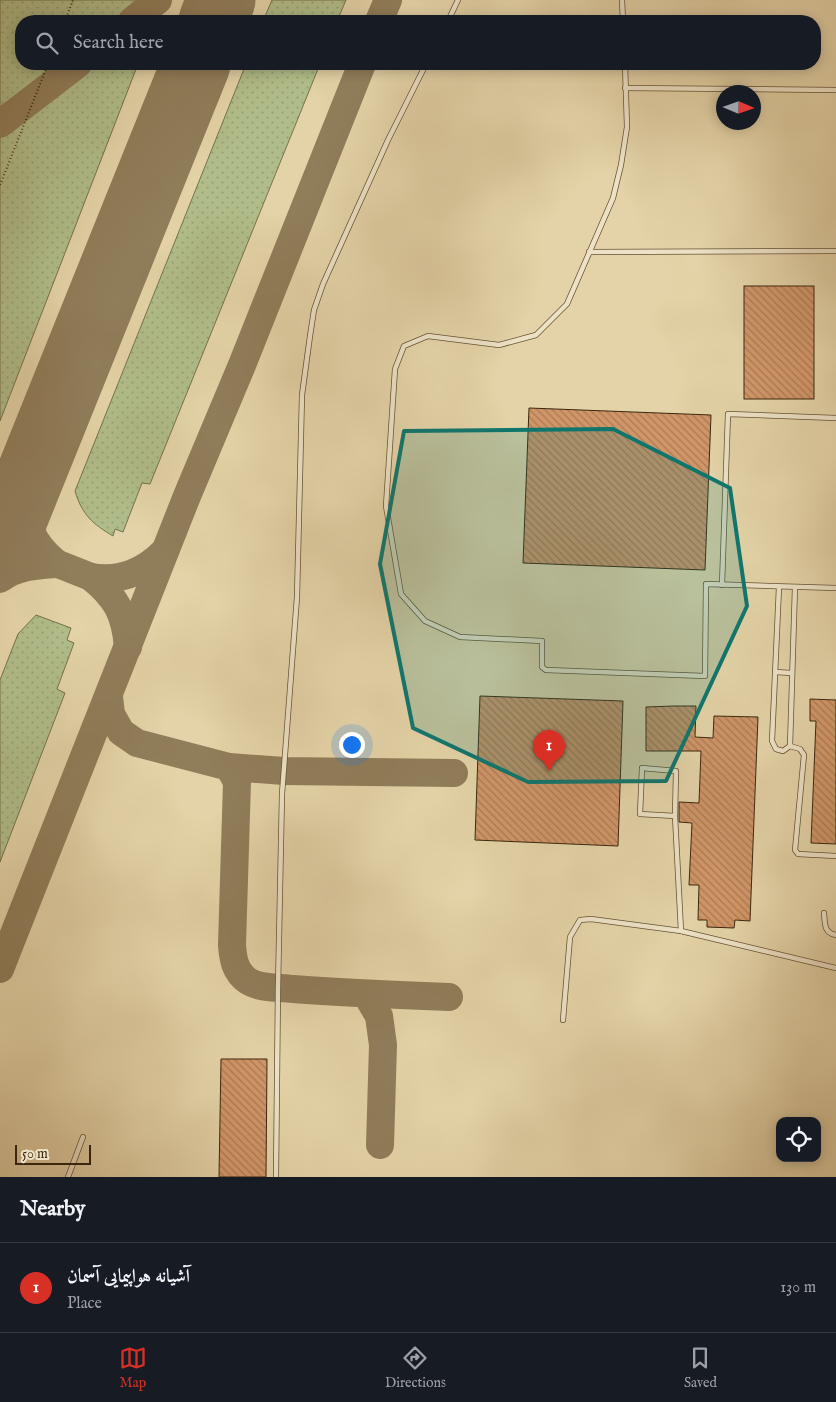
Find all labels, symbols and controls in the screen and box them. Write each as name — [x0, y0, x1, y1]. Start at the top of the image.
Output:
search box — [15, 15, 821, 70]
icon: search — [33, 29, 61, 57]
text: Search here — [73, 31, 164, 55]
north arrow — [716, 85, 761, 130]
pin: 1 — [533, 730, 565, 771]
your location — [339, 732, 365, 758]
map controls — [776, 1117, 821, 1162]
button: locate — [776, 1117, 821, 1162]
scale bar — [15, 1142, 91, 1165]
text: 50 m — [22, 1145, 48, 1163]
text: Nearby — [20, 1196, 85, 1223]
text: آشیانه هواپیمایی آسمان — [67, 1265, 190, 1289]
text: 1 — [33, 1278, 39, 1298]
text: 130 m — [780, 1278, 816, 1298]
text: Place — [67, 1294, 102, 1314]
tab: Map — [119, 1344, 147, 1392]
tab: Directions — [385, 1344, 446, 1392]
tab: Saved — [684, 1344, 717, 1392]

